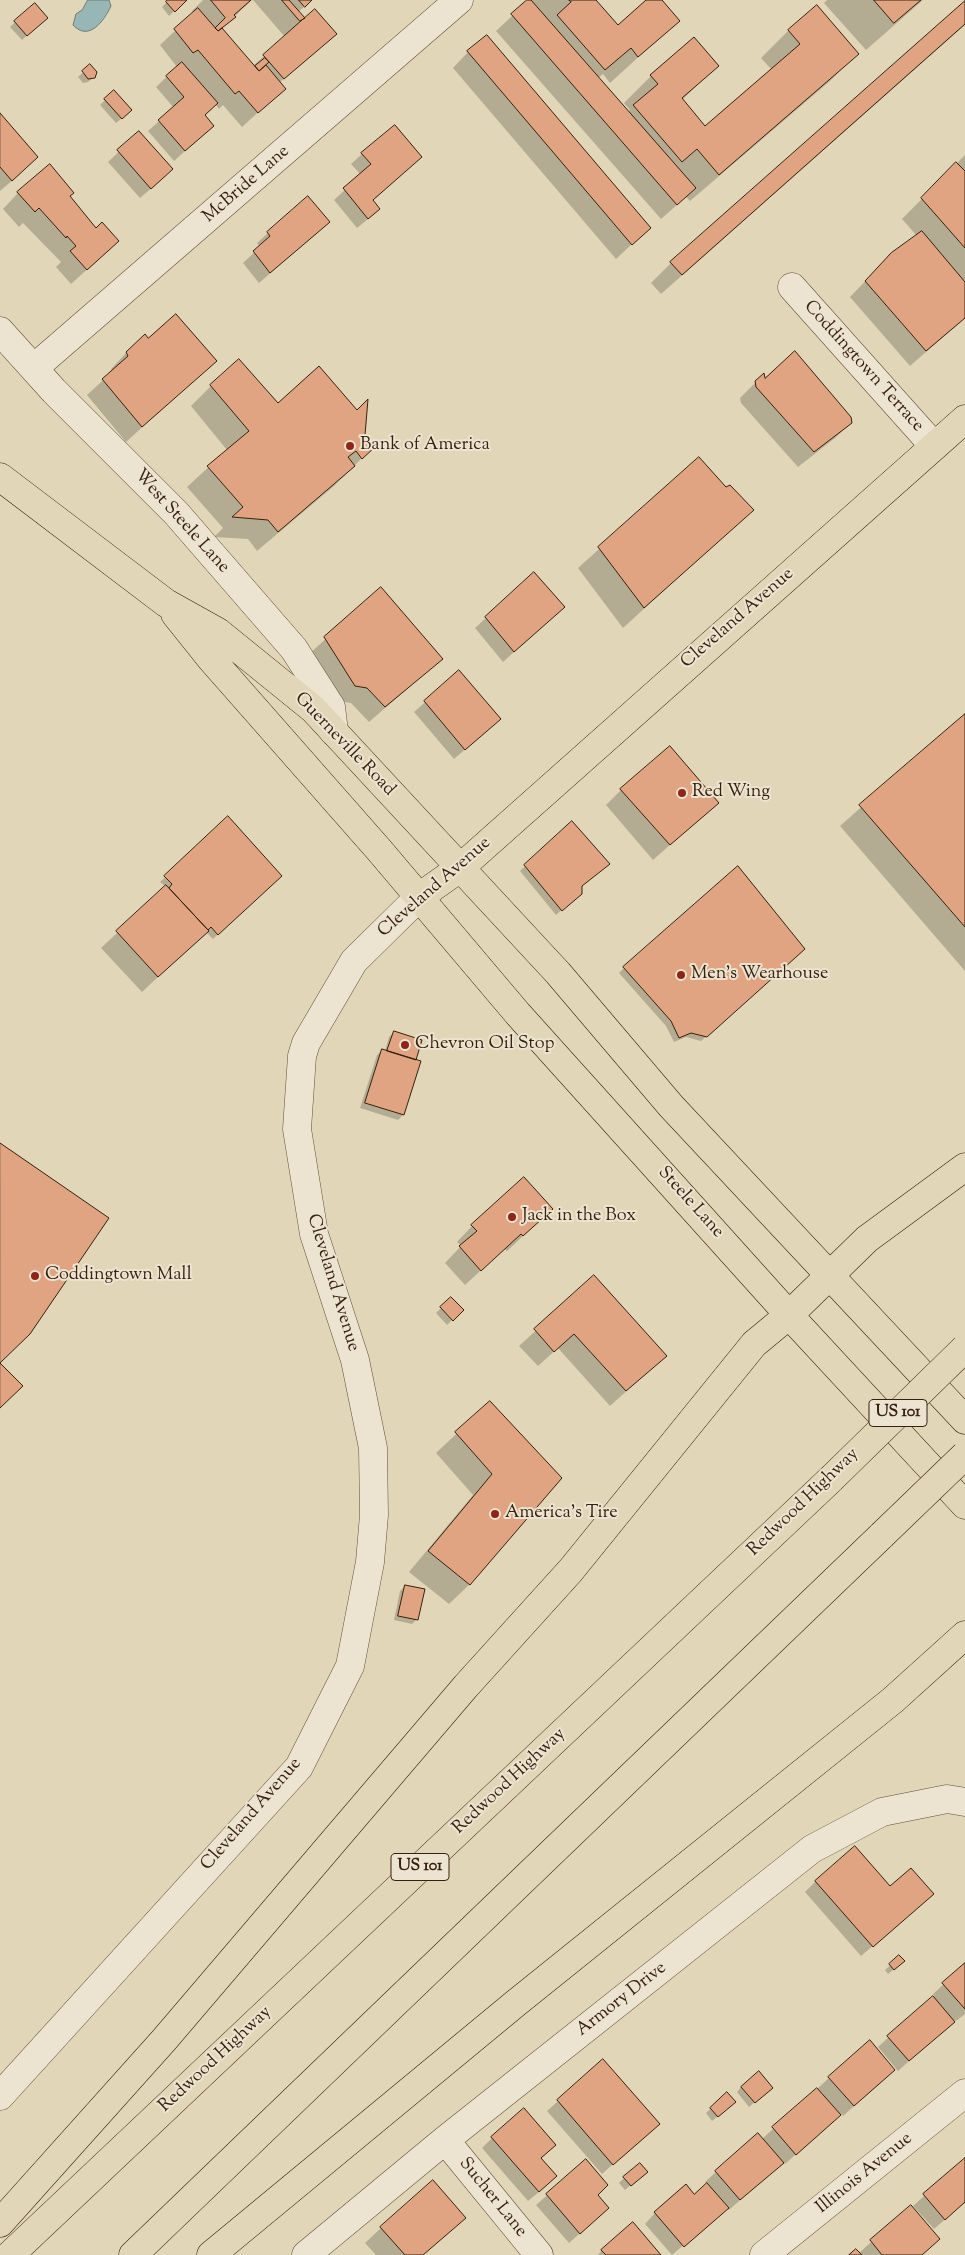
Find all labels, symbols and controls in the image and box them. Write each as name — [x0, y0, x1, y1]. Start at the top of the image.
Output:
street label: McBride Lane — [199, 142, 295, 228]
street label: Coddingtown Terrace — [798, 297, 928, 437]
place label: Bank of America — [360, 435, 490, 457]
marker: Bank of America — [344, 440, 356, 452]
street label: West Steele Lane — [129, 466, 233, 578]
street label: Cleveland Avenue — [677, 564, 799, 674]
street label: Guerneville Road — [289, 689, 399, 801]
place label: Red Wing — [692, 782, 770, 804]
marker: Red Wing — [676, 787, 688, 799]
street label: Cleveland Avenue — [374, 833, 496, 943]
place label: Men's Wearhouse — [691, 964, 828, 986]
marker: Men's Wearhouse — [675, 969, 687, 981]
place label: Chevron Oil Stop — [415, 1034, 554, 1056]
marker: Chevron Oil Stop — [399, 1039, 411, 1051]
street label: Steele Lane — [652, 1163, 728, 1243]
place label: Jack in the Box — [522, 1206, 636, 1228]
marker: Jack in the Box — [506, 1211, 518, 1223]
street label: Cleveland Avenue — [301, 1212, 363, 1354]
place label: Coddingtown Mall — [45, 1265, 192, 1287]
marker: Coddingtown Mall — [29, 1270, 41, 1282]
road number: US 101 — [869, 1400, 927, 1426]
street label: Redwood Highway — [744, 1444, 864, 1562]
place label: America's Tire — [505, 1503, 618, 1525]
marker: America's Tire — [489, 1508, 501, 1520]
street label: Redwood Highway — [449, 1724, 571, 1840]
street label: Cleveland Avenue — [197, 1754, 307, 1876]
road number: US 101 — [391, 1854, 449, 1880]
street label: Armory Drive — [573, 1958, 671, 2042]
street label: Redwood Highway — [155, 2002, 277, 2118]
street label: Illinois Avenue — [813, 2129, 917, 2219]
street label: Sucher Lane — [453, 2154, 531, 2242]

